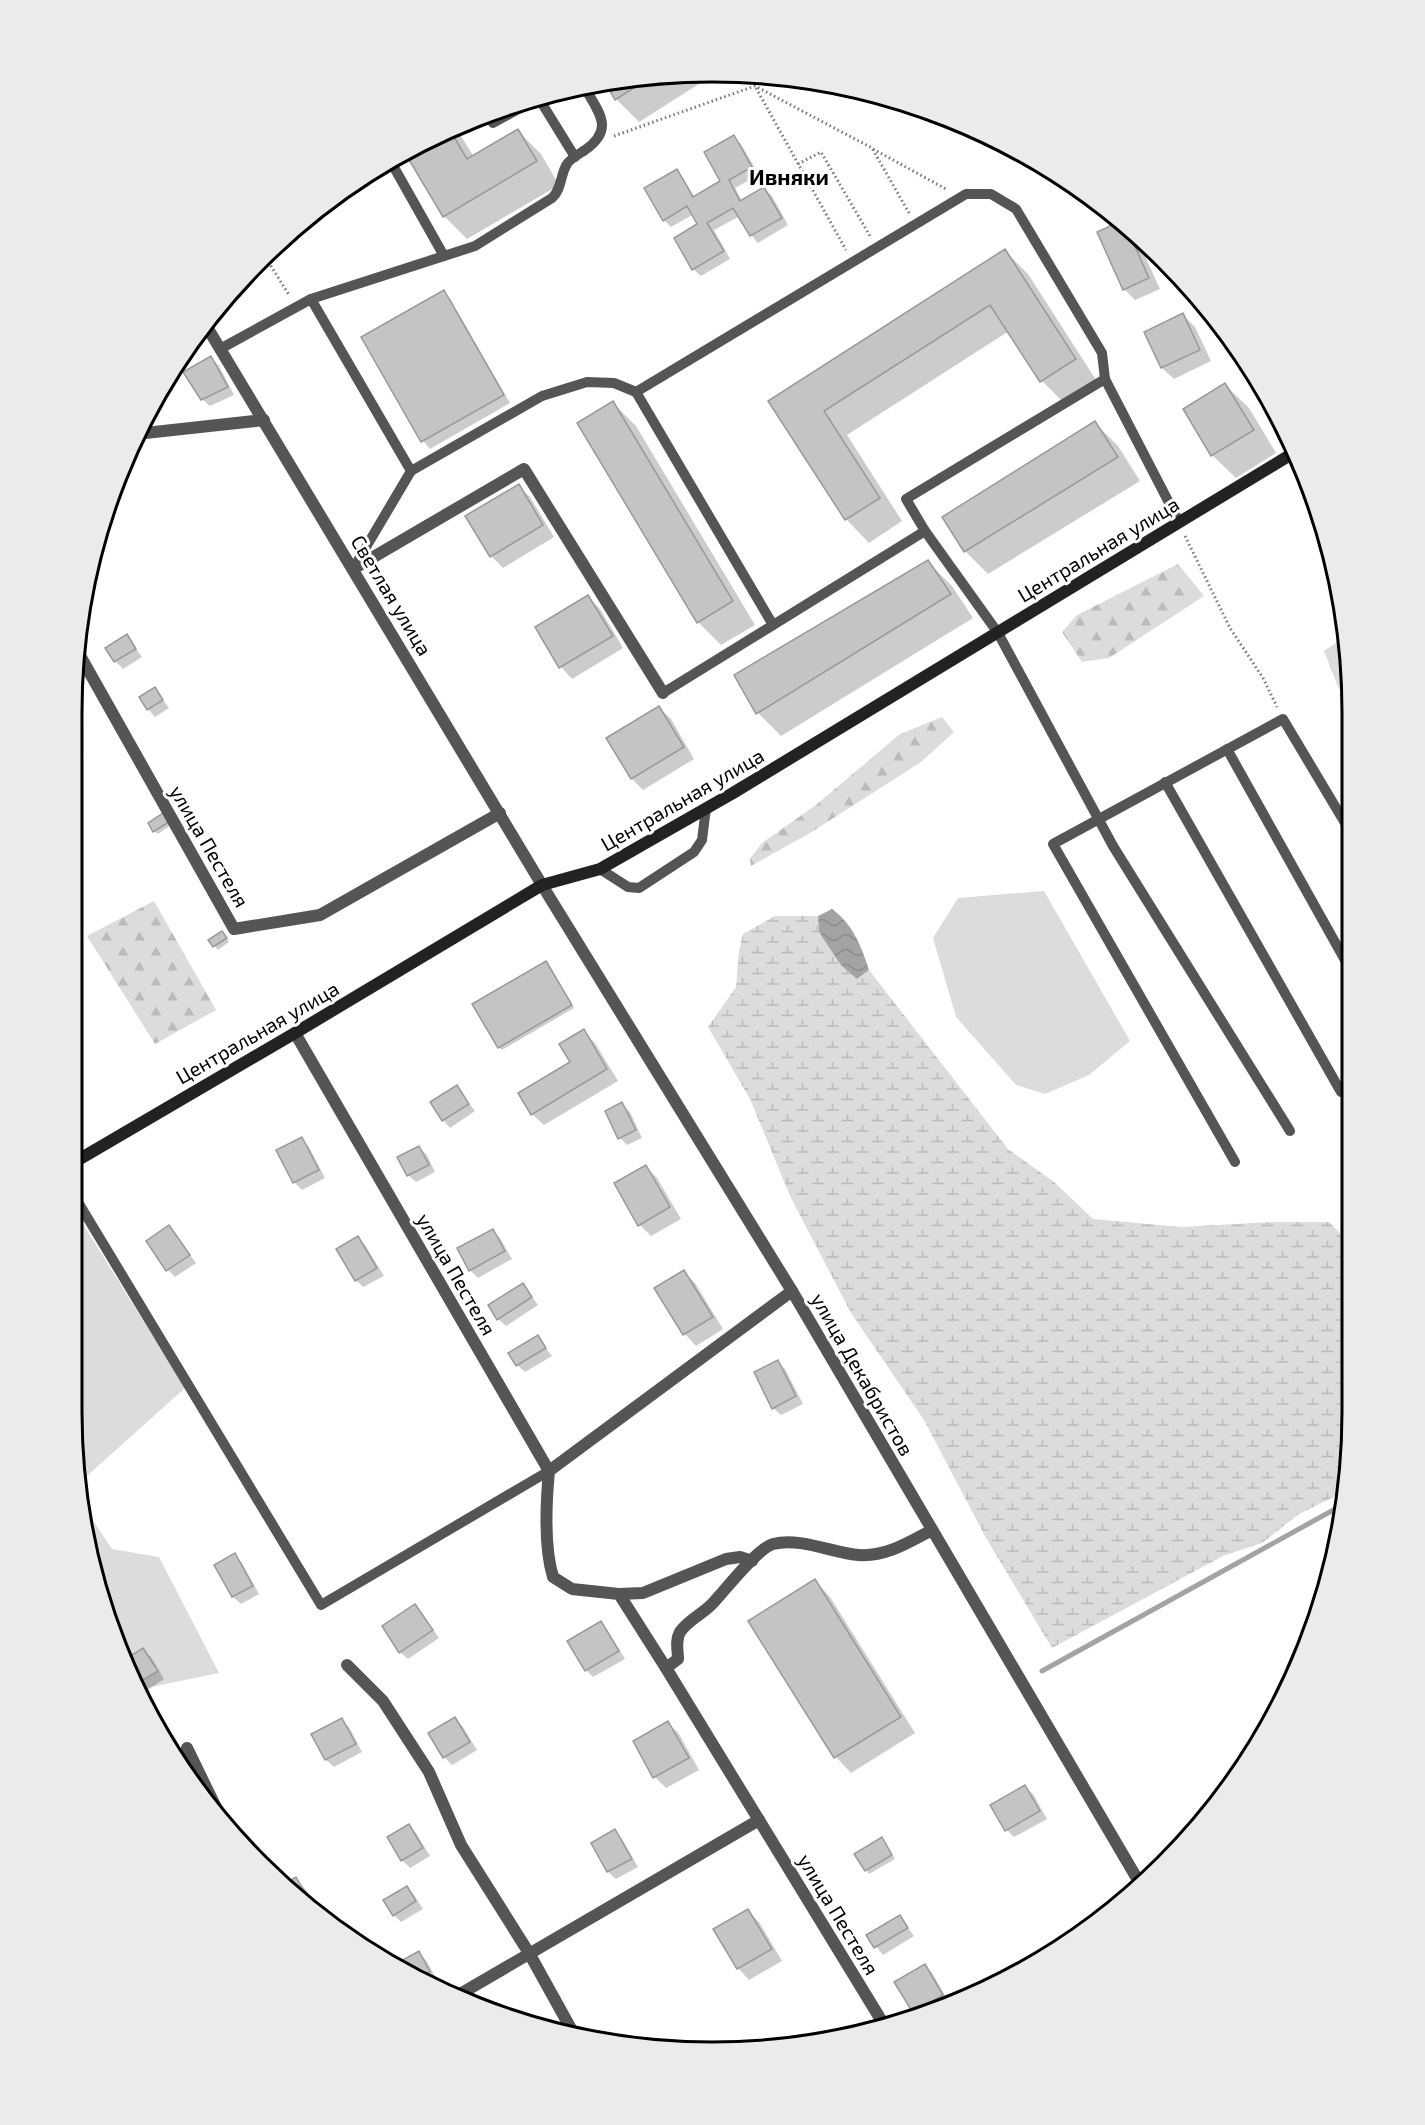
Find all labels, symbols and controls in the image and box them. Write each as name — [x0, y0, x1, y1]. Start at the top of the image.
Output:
district label: Ивняки — [749, 163, 829, 189]
street label: Центральная улица — [1013, 491, 1184, 608]
street label: Светлая улица — [346, 530, 437, 660]
street label: Центральная улица — [596, 743, 768, 856]
street label: улица Пестеля — [165, 781, 255, 912]
street label: Центральная улица — [171, 976, 343, 1089]
street label: улица Пестеля — [412, 1209, 502, 1340]
street label: улица Декабристов — [806, 1288, 919, 1460]
street label: улица Пестеля — [793, 1849, 885, 1979]

